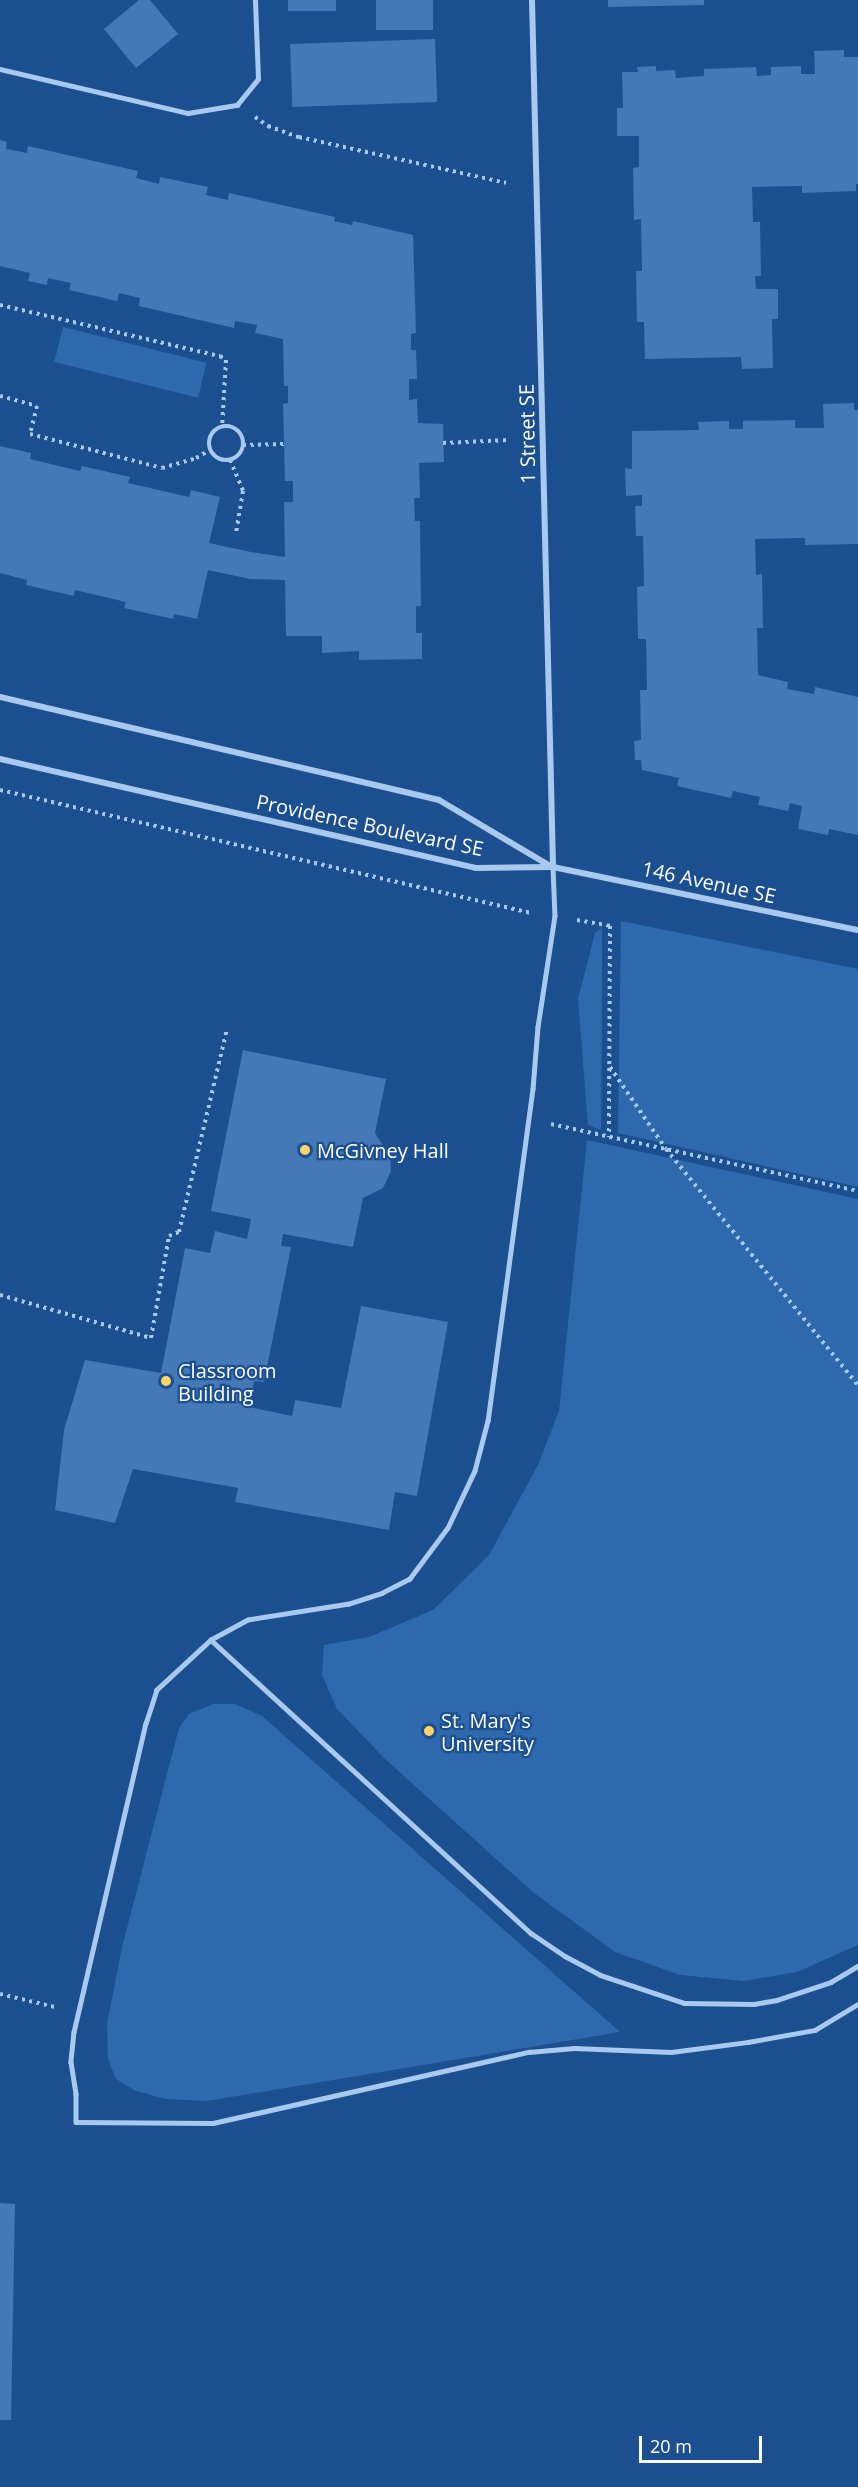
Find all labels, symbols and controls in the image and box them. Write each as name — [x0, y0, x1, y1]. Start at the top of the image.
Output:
street label: 1 Street SE — [514, 384, 540, 484]
street label: Providence Boulevard SE — [254, 789, 486, 861]
street label: 146 Avenue SE — [640, 856, 778, 908]
place label: McGivney Hall — [317, 1138, 449, 1162]
marker: McGivney Hall — [298, 1143, 312, 1157]
place label: Classroom Building — [178, 1358, 277, 1405]
marker: Classroom Building — [159, 1374, 173, 1388]
place label: St. Mary's University — [441, 1708, 534, 1755]
marker: St. Mary's University — [422, 1724, 436, 1738]
scale bar — [642, 2424, 765, 2462]
text: 20 m — [650, 2434, 692, 2458]

